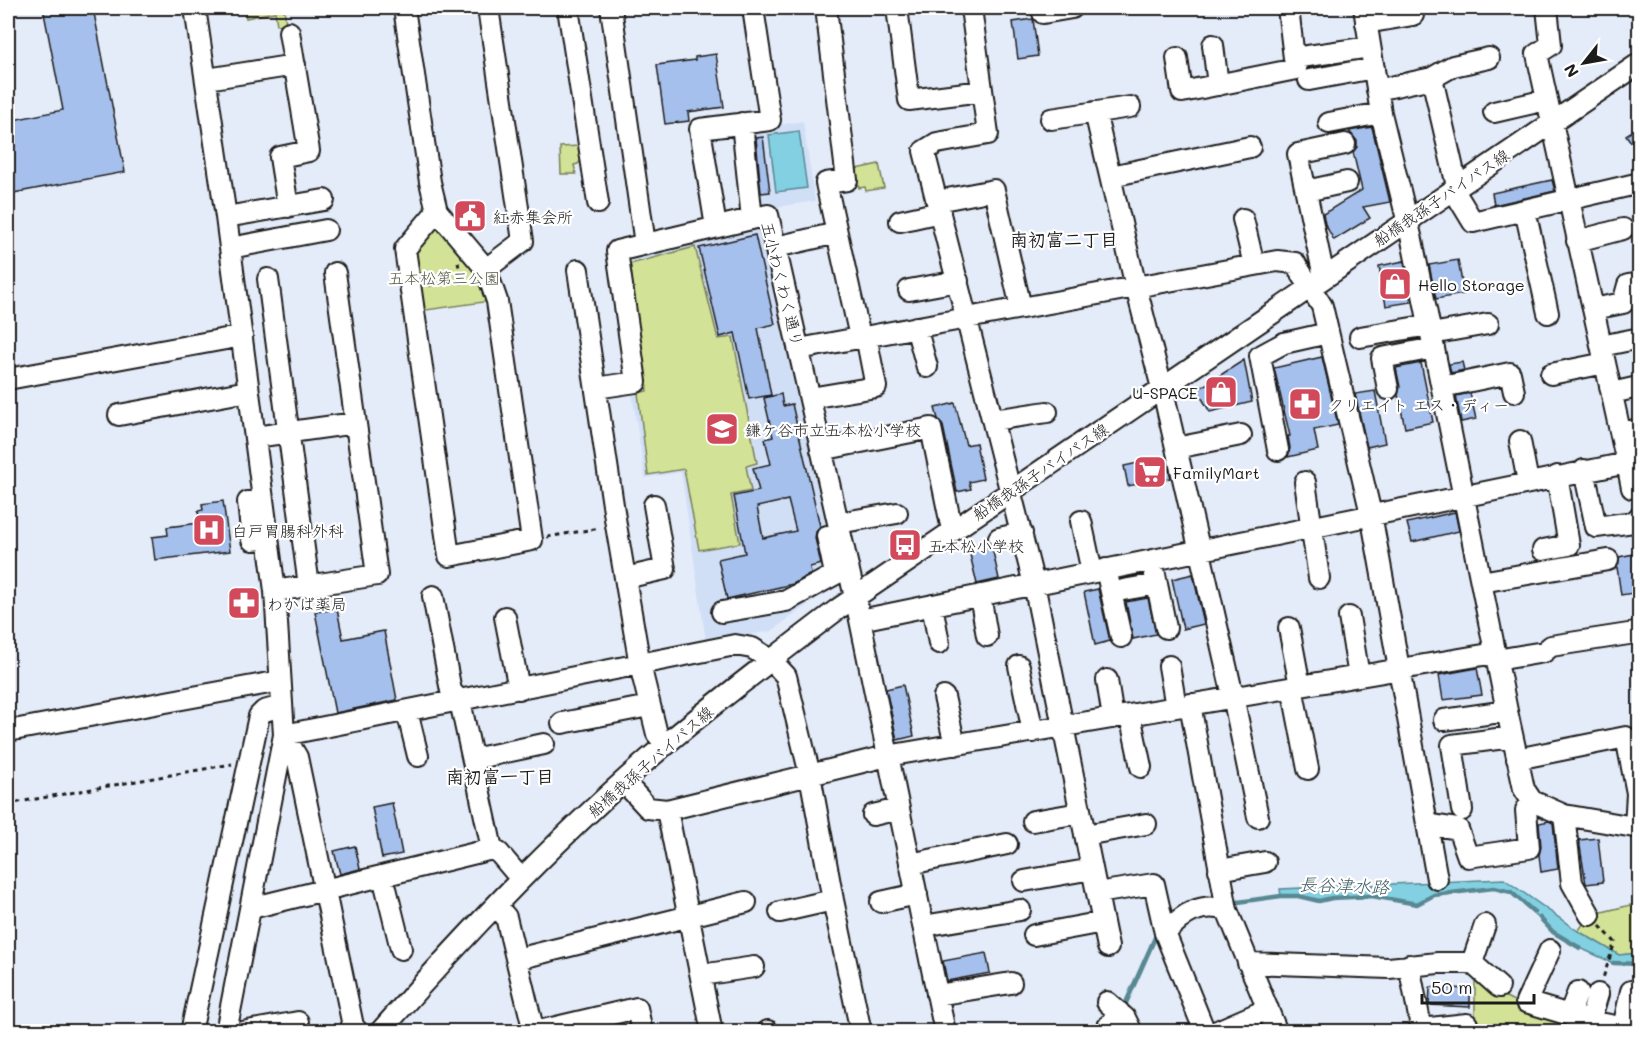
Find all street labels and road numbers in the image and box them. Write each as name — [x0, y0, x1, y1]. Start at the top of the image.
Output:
street label: 船橋我孫子バイパス線 — [1369, 144, 1513, 250]
street label: 五小わくわく通り — [757, 219, 809, 349]
street label: 船橋我孫子バイパス線 — [968, 418, 1112, 524]
street label: 船橋我孫子バイパス線 — [583, 701, 717, 821]

